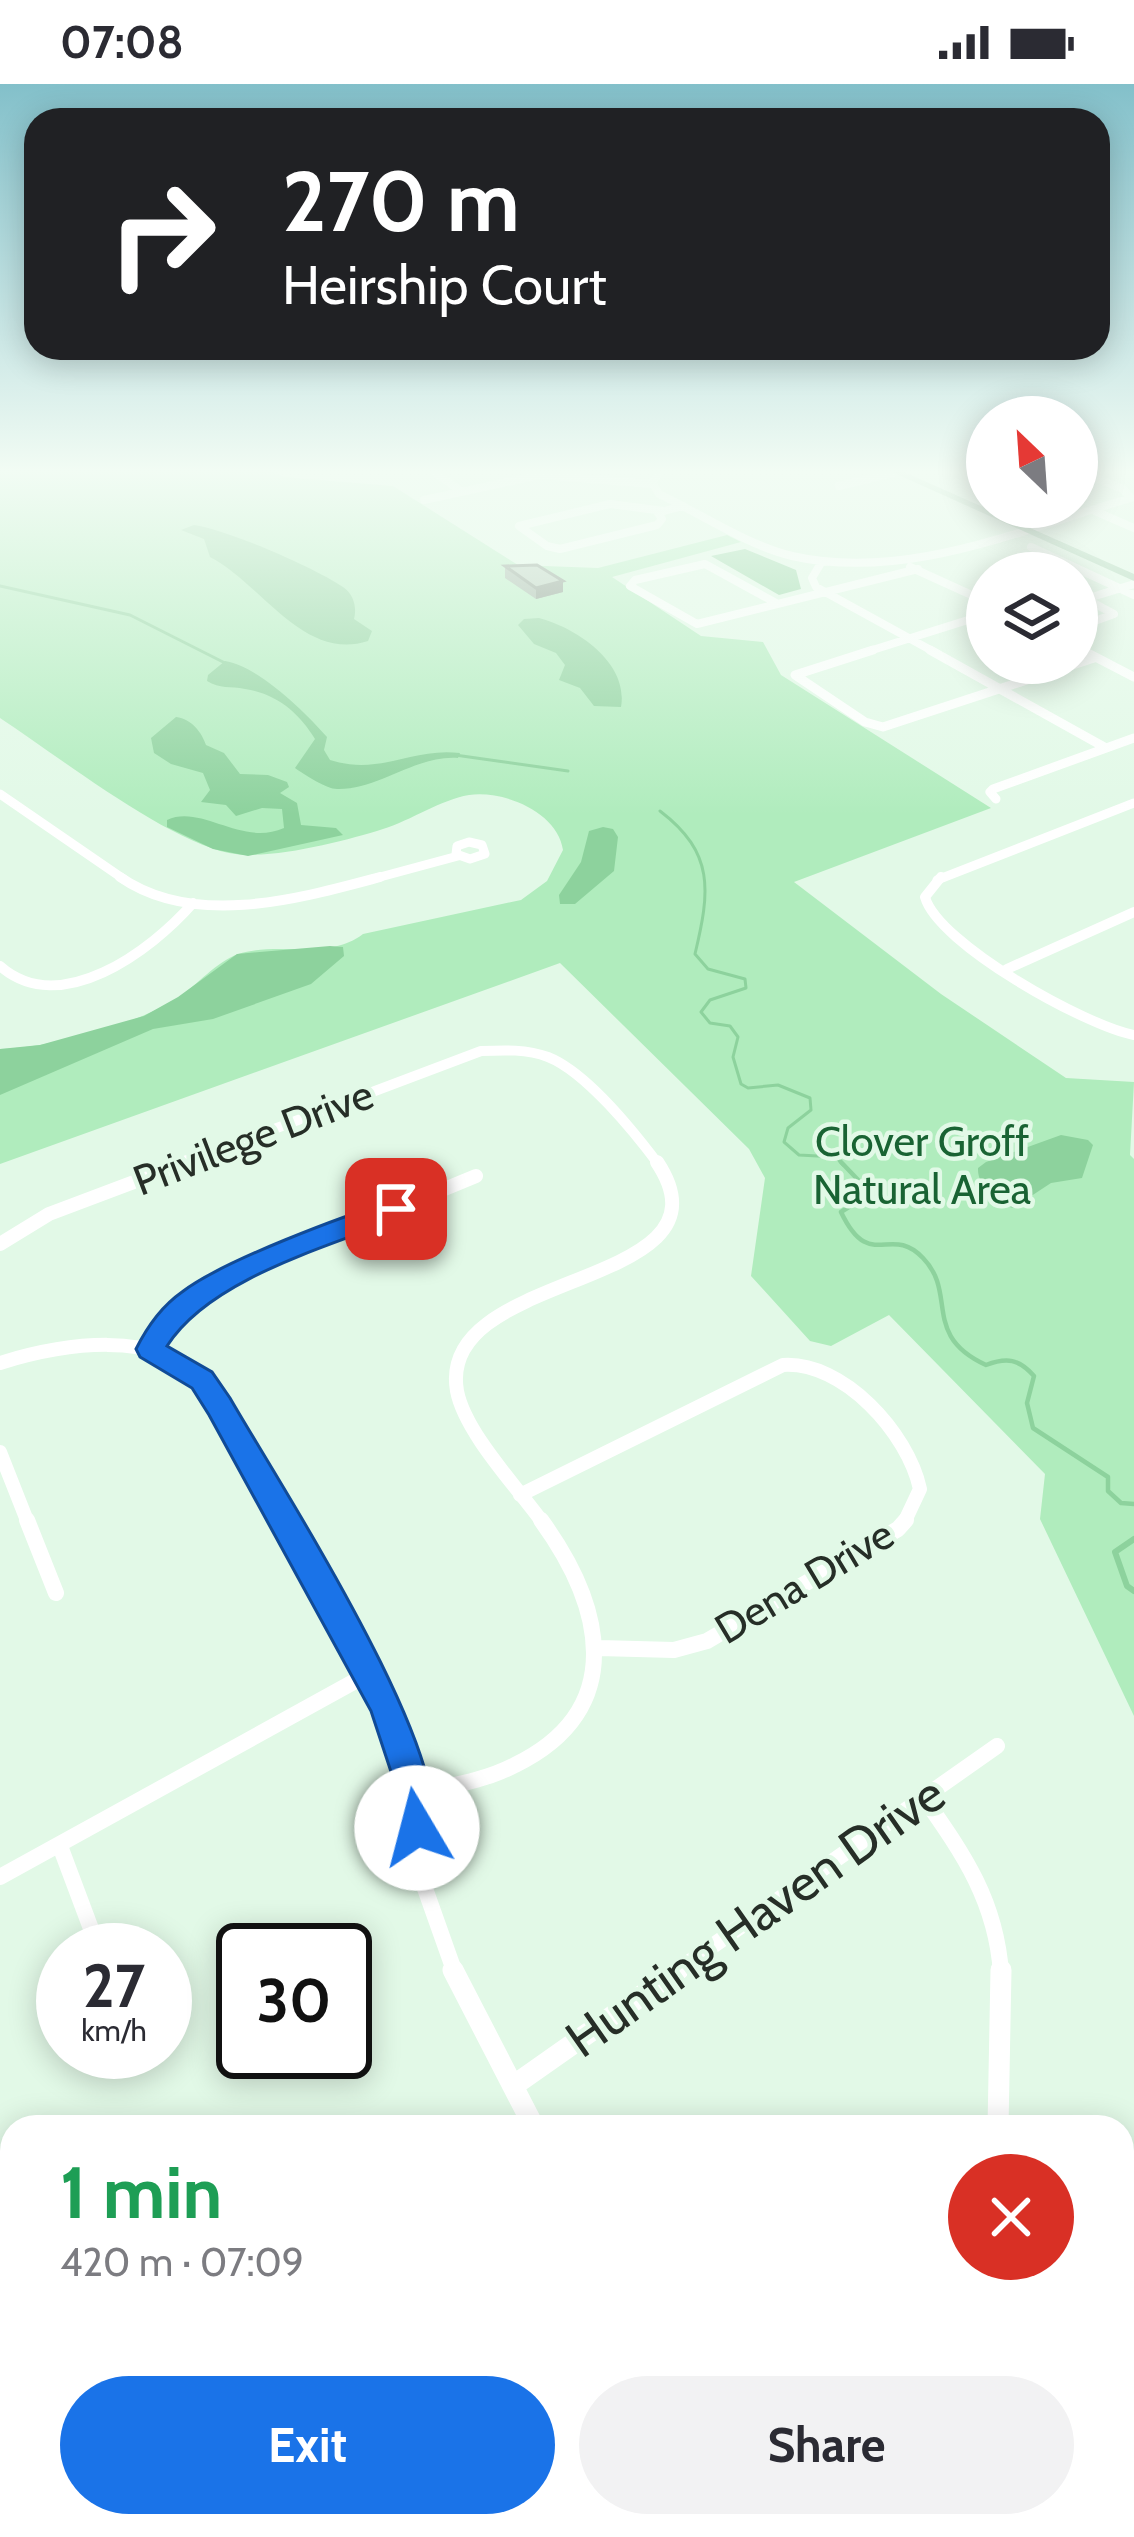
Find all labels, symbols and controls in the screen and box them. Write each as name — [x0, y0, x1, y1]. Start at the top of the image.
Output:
text: 07:08 — [60, 15, 184, 69]
text: 270 m — [282, 150, 520, 252]
icon: right — [84, 156, 240, 312]
text: Heirship Court — [282, 252, 607, 318]
north arrow — [966, 396, 1098, 528]
map controls — [966, 396, 1098, 684]
button: layers — [966, 552, 1098, 684]
street label: Privilege Drive — [126, 1067, 380, 1207]
park label: Clover Groff Natural Area — [813, 1115, 1031, 1215]
pin — [345, 1158, 447, 1260]
icon: arrive — [363, 1176, 429, 1242]
street label: Dena Drive — [705, 1507, 903, 1655]
street label: Hunting Haven Drive — [554, 1762, 956, 2070]
position arrow — [354, 1765, 480, 1891]
speed limit sign: 30 — [216, 1923, 372, 2079]
text: 27 — [83, 1949, 145, 2022]
text: km/h — [81, 2012, 147, 2049]
text: 1 min — [60, 2149, 222, 2236]
button: close — [948, 2154, 1074, 2280]
text: 420 m · 07:09 — [60, 2238, 304, 2286]
button: Exit — [60, 2376, 555, 2514]
button: Share — [579, 2376, 1074, 2514]

